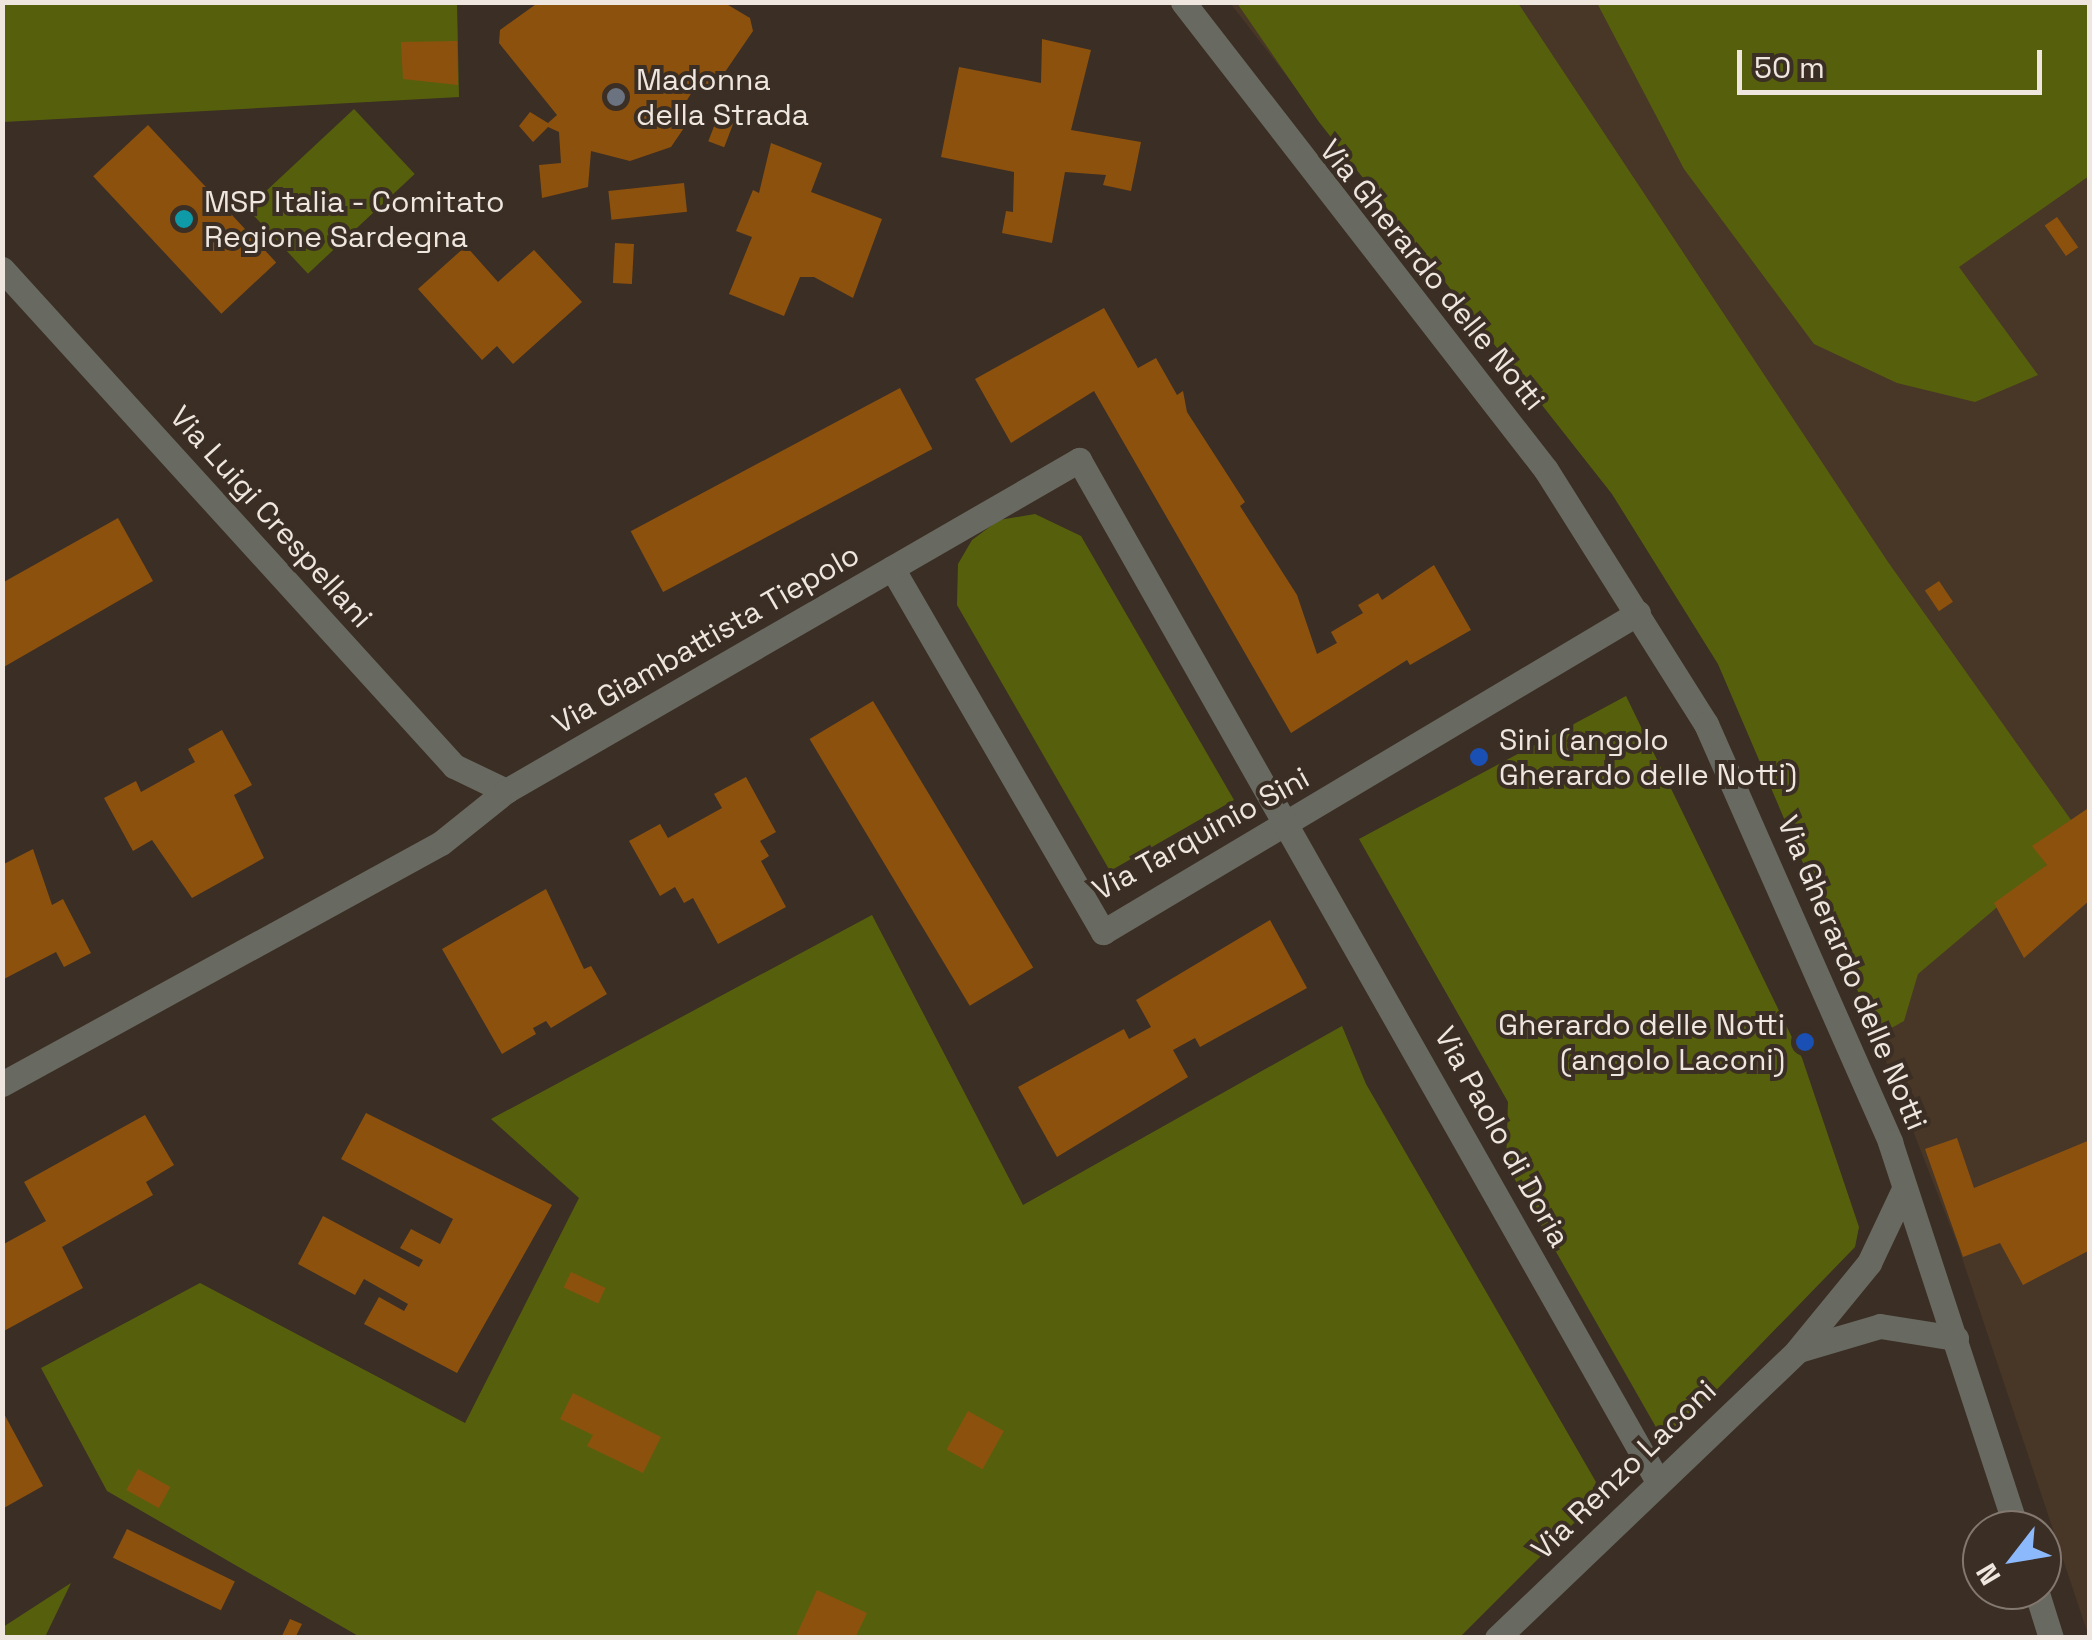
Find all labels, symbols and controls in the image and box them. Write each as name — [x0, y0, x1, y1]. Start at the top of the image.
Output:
scale bar — [1742, 30, 2047, 92]
text: 50 m — [1754, 48, 1825, 87]
place label: Madonna della Strada — [636, 62, 809, 132]
marker: Madonna della Strada — [605, 86, 627, 108]
street label: Via Gherardo delle Notti — [1312, 132, 1552, 418]
place label: MSP Italia - Comitato Regione Sardegna — [204, 184, 506, 254]
marker: MSP Italia - Comitato Regione Sardegna — [173, 208, 195, 230]
street label: Via Luigi Crespellani — [162, 399, 380, 635]
street label: Via Giambattista Tiepolo — [546, 536, 866, 742]
place label: Sini (angolo Gherardo delle Notti) — [1499, 722, 1797, 792]
marker: Sini (angolo Gherardo delle Notti) — [1468, 746, 1490, 768]
street label: Via Tarquinio Sini — [1086, 759, 1316, 909]
street label: Via Gherardo delle Notti — [1769, 811, 1935, 1135]
place label: Gherardo delle Notti (angolo Laconi) — [1498, 1007, 1785, 1078]
street label: Via Paolo di Doria — [1427, 1021, 1577, 1253]
marker: Gherardo delle Notti (angolo Laconi) — [1794, 1031, 1816, 1053]
street label: Via Renzo Laconi — [1524, 1373, 1724, 1567]
north arrow — [1962, 1510, 2062, 1610]
text: N — [1968, 1557, 2008, 1592]

